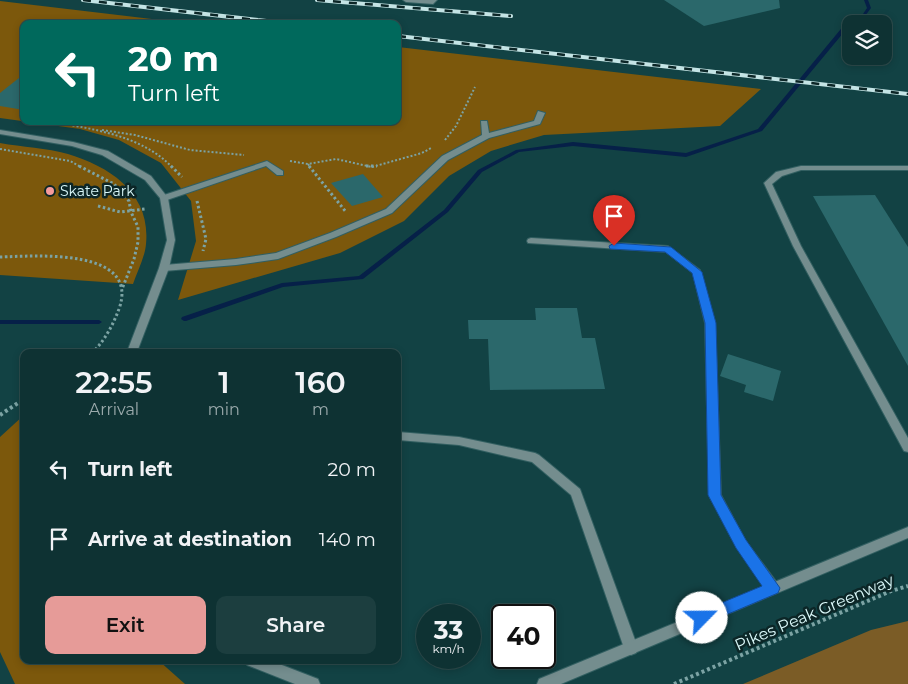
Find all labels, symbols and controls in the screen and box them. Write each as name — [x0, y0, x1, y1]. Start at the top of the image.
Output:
map controls — [842, 15, 892, 65]
button: layers — [842, 15, 892, 65]
text: 20 m — [128, 37, 219, 80]
icon: left — [45, 40, 110, 105]
text: Turn left — [128, 80, 220, 107]
place label: Skate Park — [60, 182, 135, 200]
marker: Skate Park — [44, 185, 56, 197]
pin — [593, 195, 635, 246]
icon: arrive — [600, 202, 628, 230]
text: 22:55 — [75, 364, 152, 401]
text: 1 — [218, 364, 230, 401]
text: 160 — [295, 364, 346, 401]
text: Arrival — [89, 400, 139, 419]
text: min — [208, 400, 240, 419]
text: m — [312, 400, 329, 419]
icon: left — [45, 455, 73, 483]
text: Turn left — [88, 458, 173, 481]
text: 20 m — [328, 458, 376, 481]
icon: arrive — [45, 525, 73, 553]
text: Arrive at destination — [88, 528, 292, 551]
text: 140 m — [319, 528, 376, 551]
street label: Pikes Peak Greenway — [732, 570, 897, 655]
position arrow — [675, 591, 727, 643]
button: Exit — [45, 596, 206, 654]
button: Share — [216, 596, 376, 654]
speed limit sign: 40 — [491, 604, 556, 669]
text: 33 — [434, 615, 463, 645]
text: km/h — [432, 641, 465, 656]

